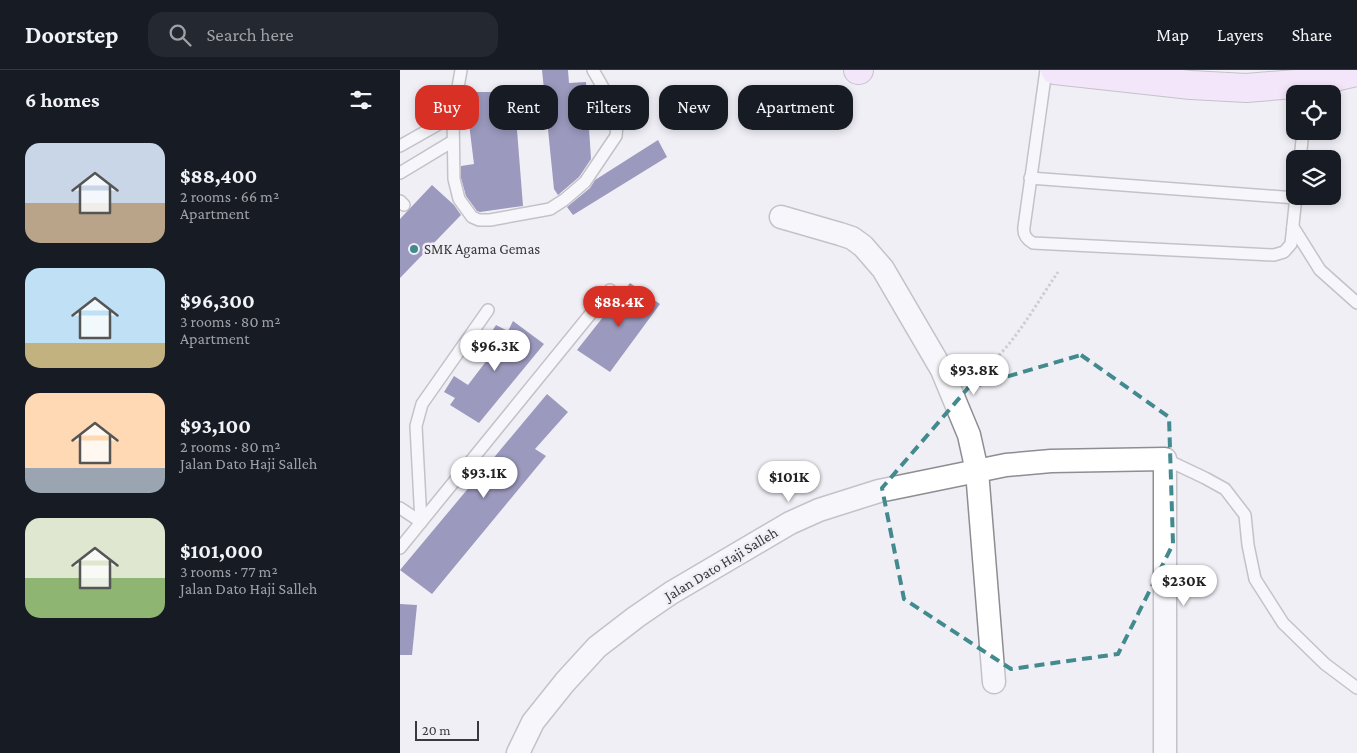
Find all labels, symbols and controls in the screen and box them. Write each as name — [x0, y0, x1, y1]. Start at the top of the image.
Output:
search box — [148, 12, 498, 57]
text: Doorstep — [25, 21, 118, 48]
icon: search — [166, 21, 194, 49]
text: Search here — [206, 24, 294, 45]
text: Map — [1156, 25, 1189, 45]
text: Layers — [1217, 25, 1264, 45]
text: Share — [1292, 25, 1332, 45]
chip: Buy — [415, 85, 479, 130]
chip: Rent — [489, 85, 558, 130]
chip: Filters — [568, 85, 649, 130]
chip: New — [659, 85, 728, 130]
chip: Apartment — [738, 85, 853, 130]
map controls — [1286, 85, 1341, 205]
button: locate — [1286, 85, 1341, 140]
icon: filters — [347, 86, 375, 114]
text: 6 homes — [25, 88, 100, 112]
button: layers — [1286, 150, 1341, 205]
icon: home — [65, 163, 125, 223]
text: $88,400 — [180, 164, 257, 188]
text: 2 rooms · 66 m² — [180, 188, 279, 205]
text: Apartment — [180, 205, 250, 222]
place label: SMK Agama Gemas — [424, 241, 540, 258]
marker: SMK Agama Gemas — [408, 243, 420, 255]
pin: $88.4K — [578, 286, 660, 328]
icon: home — [65, 288, 125, 348]
text: $96,300 — [180, 289, 255, 313]
text: $88.4K — [594, 293, 644, 310]
text: 3 rooms · 80 m² — [180, 313, 281, 330]
text: Apartment — [180, 330, 250, 347]
pin: $96.3K — [454, 330, 536, 372]
text: $96.3K — [471, 337, 519, 354]
pin: $93.8K — [933, 354, 1015, 396]
text: $93.8K — [950, 361, 998, 378]
icon: home — [65, 413, 125, 473]
text: $93,100 — [180, 414, 251, 438]
text: 2 rooms · 80 m² — [180, 438, 281, 455]
text: Jalan Dato Haji Salleh — [180, 455, 317, 472]
pin: $93.1K — [443, 456, 525, 499]
pin: $101K — [754, 460, 824, 503]
text: $93.1K — [462, 464, 506, 481]
text: $101K — [769, 468, 809, 485]
street label: Jalan Dato Haji Salleh — [660, 524, 781, 606]
icon: home — [65, 538, 125, 598]
text: $101,000 — [180, 539, 263, 563]
text: 3 rooms · 77 m² — [180, 563, 278, 580]
pin: $230K — [1149, 564, 1219, 607]
text: $230K — [1162, 572, 1206, 589]
text: Jalan Dato Haji Salleh — [180, 580, 317, 597]
scale bar — [415, 718, 479, 741]
text: 20 m — [422, 722, 450, 738]

